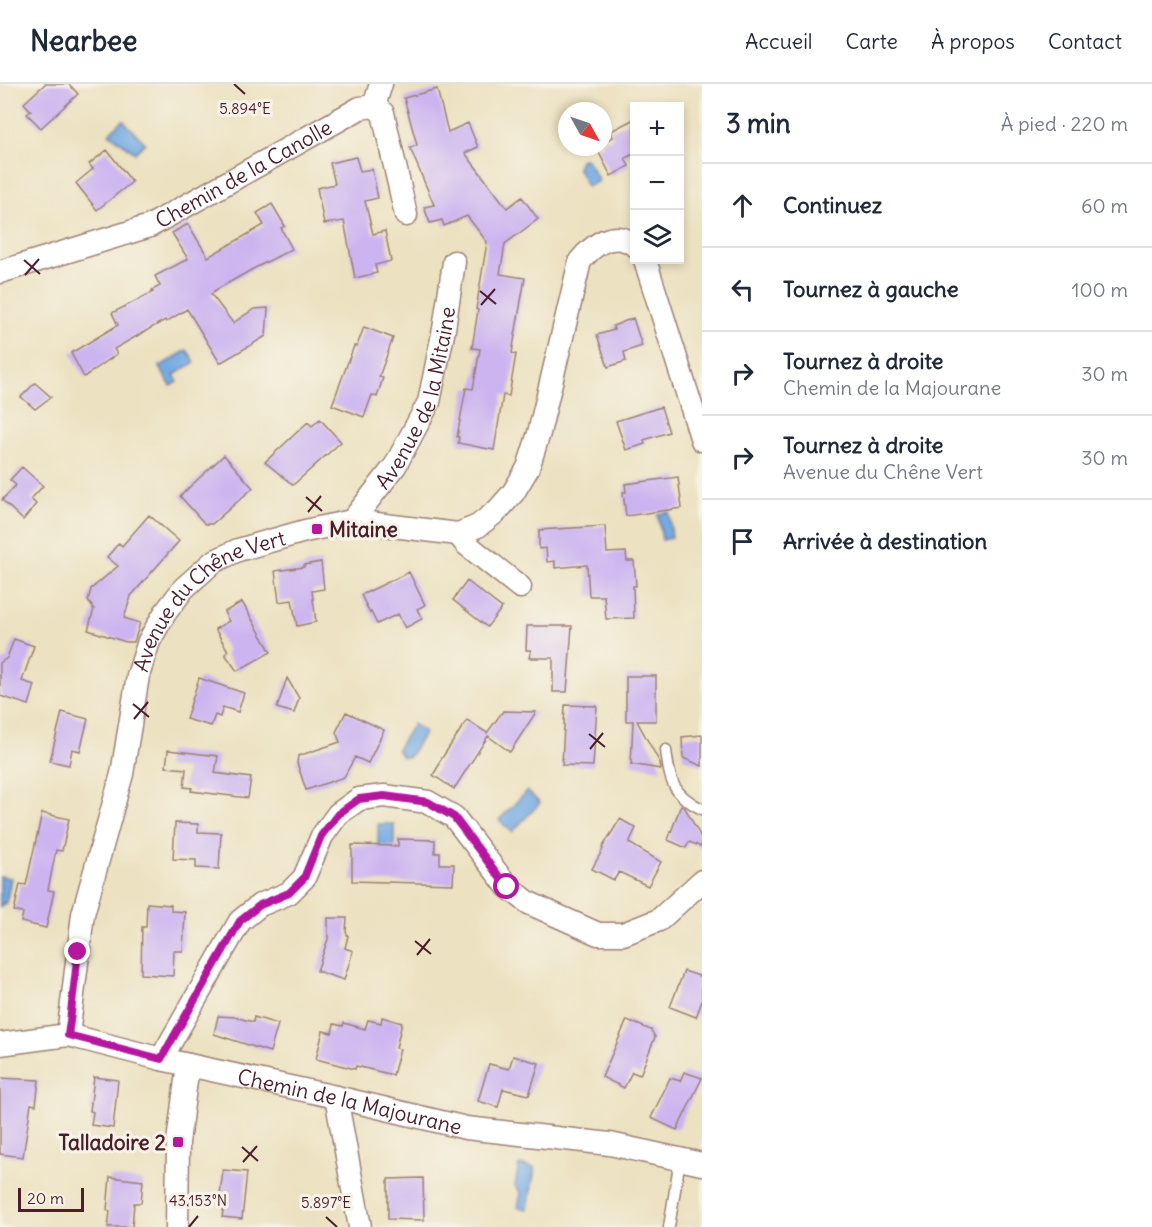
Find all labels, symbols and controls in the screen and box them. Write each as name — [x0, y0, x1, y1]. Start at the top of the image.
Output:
text: Nearbee — [30, 23, 137, 59]
text: Accueil — [745, 28, 813, 55]
text: Carte — [846, 28, 898, 55]
text: À propos — [931, 28, 1015, 55]
text: Contact — [1048, 28, 1122, 55]
text: 5.894°E — [219, 99, 271, 118]
north arrow — [558, 102, 612, 156]
map controls — [630, 102, 684, 264]
button: + — [630, 102, 684, 156]
text: 3 min — [726, 107, 791, 140]
text: À pied · 220 m — [1001, 111, 1128, 136]
street label: Chemin de la Canolle — [150, 113, 336, 234]
button: − — [630, 156, 684, 210]
icon: ahead — [726, 189, 759, 222]
text: Continuez — [783, 191, 882, 219]
text: 60 m — [1081, 193, 1128, 218]
button: layers — [630, 210, 684, 264]
icon: left — [726, 273, 759, 306]
text: Tournez à gauche — [783, 275, 959, 303]
text: 100 m — [1071, 277, 1128, 302]
street label: Avenue de la Mitaine — [369, 305, 461, 494]
text: Tournez à droite — [783, 347, 943, 375]
icon: right — [726, 357, 759, 390]
text: 30 m — [1081, 361, 1128, 386]
text: Chemin de la Majourane — [783, 375, 1001, 400]
text: Tournez à droite — [783, 431, 943, 459]
icon: right — [726, 441, 759, 474]
text: 30 m — [1081, 445, 1128, 470]
text: Avenue du Chêne Vert — [783, 459, 983, 484]
place label: Mitaine — [329, 516, 398, 543]
marker: Mitaine — [310, 522, 324, 536]
street label: Avenue du Chêne Vert — [127, 524, 288, 675]
icon: arrive — [726, 525, 759, 558]
text: Arrivée à destination — [783, 527, 987, 555]
route start — [493, 873, 519, 899]
route end — [64, 938, 90, 964]
street label: Chemin de la Majourane — [235, 1062, 465, 1140]
place label: Talladoire 2 — [58, 1129, 166, 1156]
marker: Talladoire 2 — [171, 1135, 185, 1149]
scale bar — [18, 1185, 84, 1212]
text: 20 m — [27, 1188, 64, 1208]
text: 43.153°N — [169, 1191, 227, 1210]
text: 5.897°E — [301, 1193, 351, 1212]

